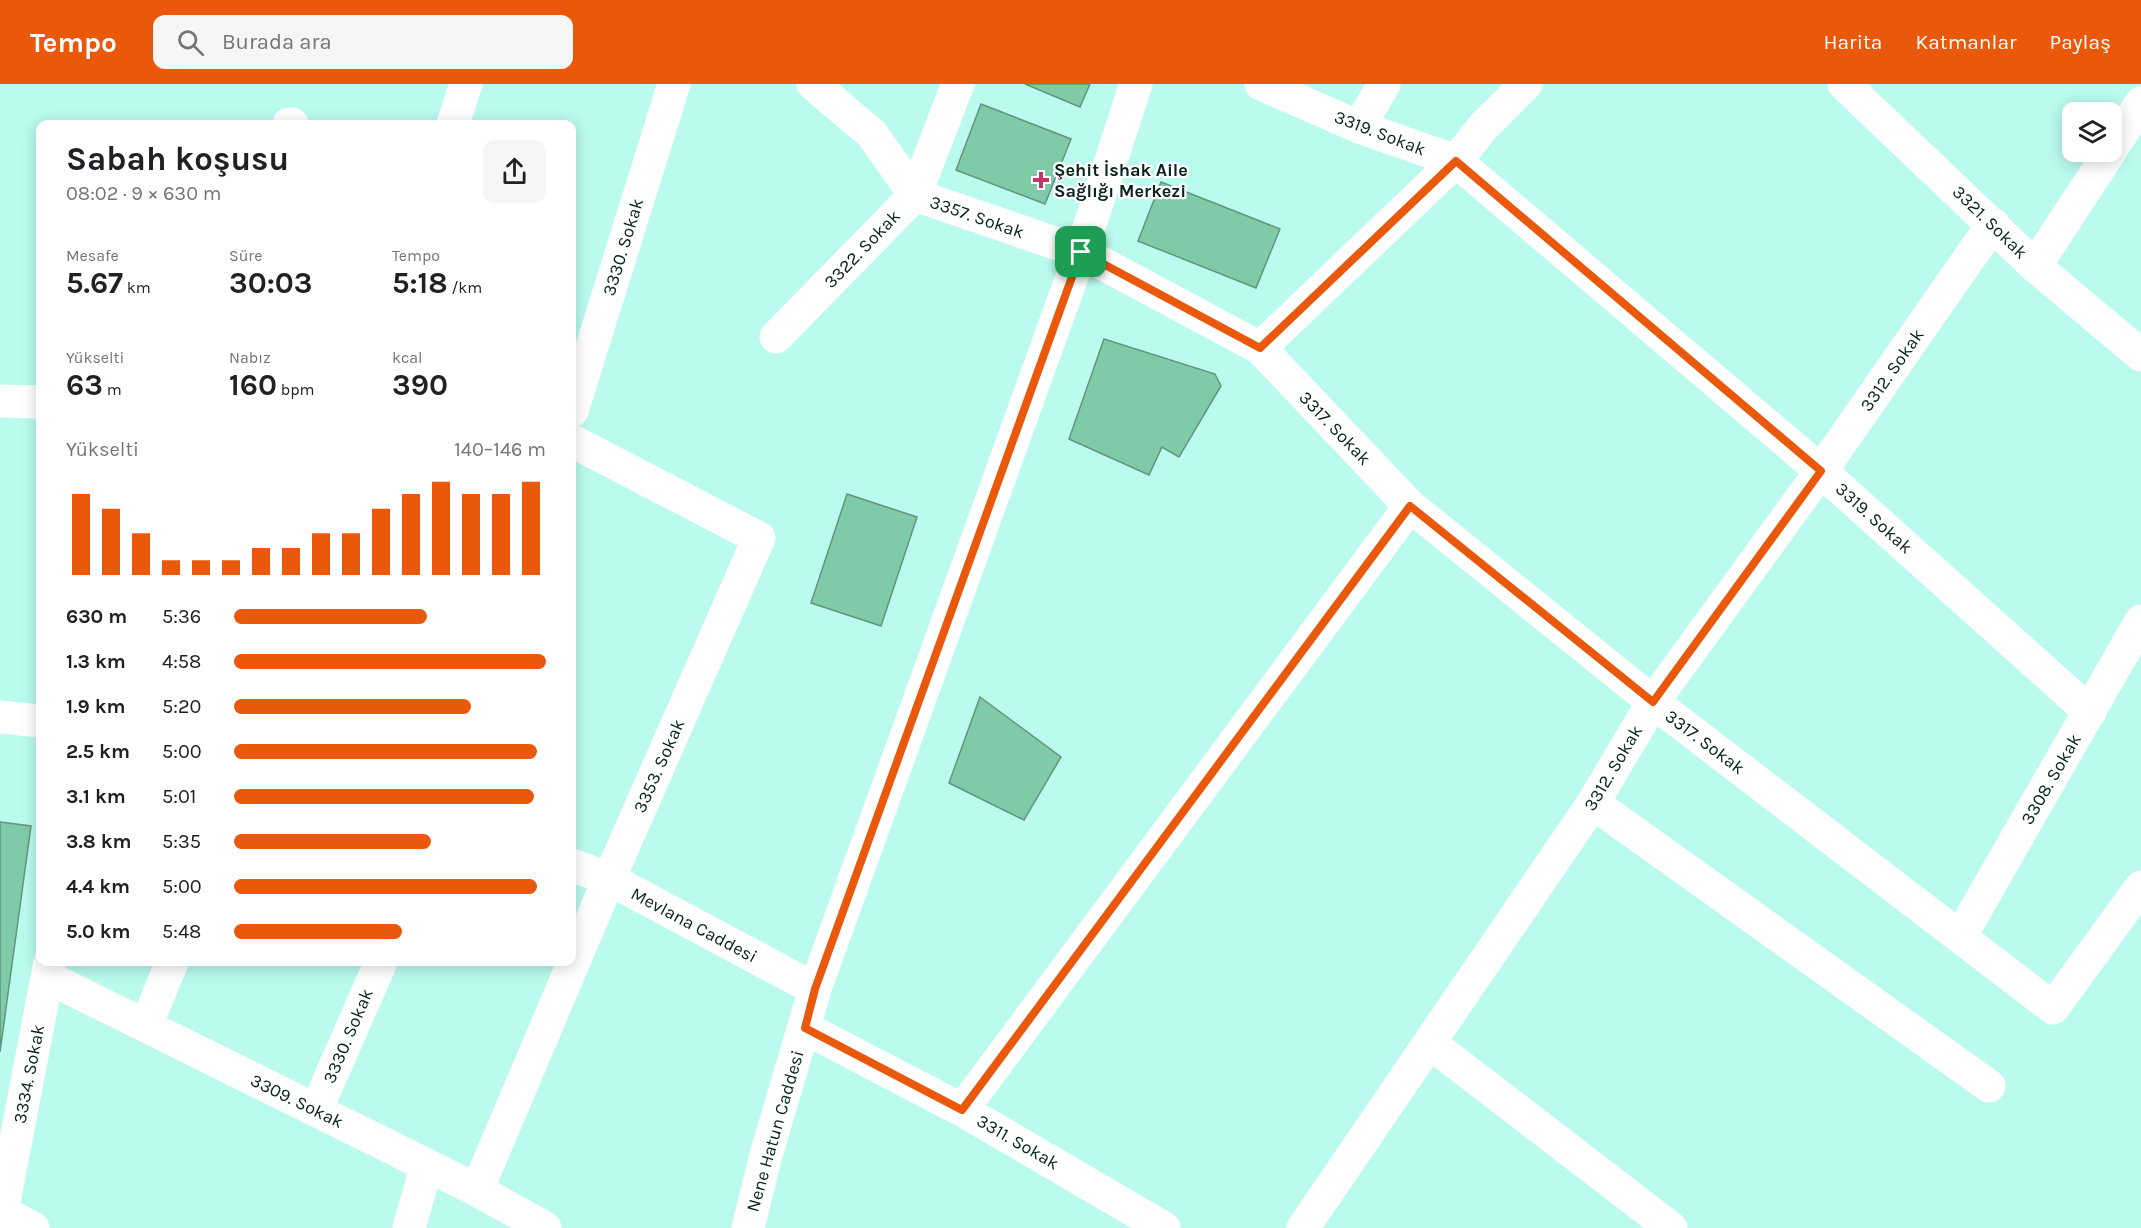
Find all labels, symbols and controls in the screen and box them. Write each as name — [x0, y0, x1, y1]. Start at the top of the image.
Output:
search box — [153, 15, 573, 69]
text: Tempo — [30, 26, 117, 59]
icon: search — [174, 26, 207, 59]
text: Burada ara — [222, 29, 332, 55]
text: Harita — [1824, 30, 1882, 54]
text: Katmanlar — [1915, 30, 2017, 54]
text: Paylaş — [2050, 30, 2111, 54]
map controls — [2062, 102, 2122, 162]
button: layers — [2062, 102, 2122, 162]
street label: 3319. Sokak — [1331, 106, 1429, 160]
text: Sabah koşusu — [66, 140, 289, 178]
button: share — [483, 140, 546, 203]
place label: Şehit İshak Aile Sağlığı Merkezi — [1054, 159, 1188, 202]
marker: Şehit İshak Aile Sağlığı Merkezi — [1032, 171, 1050, 189]
street label: 3321. Sokak — [1948, 181, 2032, 263]
text: 08:02 · 9 × 630 m — [66, 182, 222, 205]
street label: 3357. Sokak — [927, 191, 1027, 243]
street label: 3330. Sokak — [598, 195, 648, 299]
street label: 3322. Sokak — [819, 205, 905, 293]
pin — [1055, 226, 1106, 277]
icon: arrive — [1064, 235, 1097, 268]
text: Mesafe — [66, 246, 119, 265]
text: Süre — [229, 246, 262, 265]
text: Tempo — [392, 246, 440, 265]
text: 5.67 — [66, 265, 123, 301]
text: 30:03 — [229, 265, 312, 301]
text: 5:18 — [392, 265, 448, 301]
text: km — [123, 278, 151, 297]
text: /km — [448, 278, 482, 297]
street label: 3312. Sokak — [1855, 324, 1929, 416]
text: Yükselti — [66, 348, 124, 367]
text: Nabız — [229, 348, 271, 367]
text: kcal — [392, 348, 423, 367]
text: 63 — [66, 367, 103, 403]
text: 160 — [229, 367, 277, 403]
text: 390 — [392, 367, 448, 403]
text: m — [103, 380, 122, 399]
text: bpm — [277, 380, 315, 399]
street label: 3317. Sokak — [1294, 387, 1376, 469]
text: Yükselti — [66, 438, 139, 461]
text: 140–146 m — [454, 438, 546, 461]
street label: 3319. Sokak — [1831, 478, 1917, 558]
text: 630 m — [66, 605, 127, 628]
text: 5:36 — [162, 605, 201, 628]
text: 1.3 km — [66, 650, 126, 673]
text: 4:58 — [162, 650, 201, 673]
text: 1.9 km — [66, 695, 126, 718]
text: 5:20 — [162, 695, 201, 718]
street label: 3317. Sokak — [1661, 705, 1749, 779]
street label: 3353. Sokak — [629, 716, 689, 816]
street label: 3312. Sokak — [1579, 721, 1647, 815]
street label: 3308. Sokak — [2016, 730, 2086, 828]
text: 2.5 km — [66, 740, 130, 763]
text: 5:00 — [162, 740, 202, 763]
text: 3.1 km — [66, 785, 126, 808]
text: 5:01 — [162, 785, 196, 808]
text: 3.8 km — [66, 830, 132, 853]
text: 5:35 — [162, 830, 201, 853]
text: 4.4 km — [66, 875, 130, 898]
text: 5:00 — [162, 875, 202, 898]
street label: Mevlana Caddesi — [627, 882, 761, 968]
text: 5.0 km — [66, 920, 130, 943]
text: 5:48 — [162, 920, 201, 943]
street label: 3330. Sokak — [318, 985, 378, 1087]
street label: 3334. Sokak — [9, 1023, 49, 1125]
street label: Nene Hatun Caddesi — [741, 1048, 809, 1214]
street label: 3309. Sokak — [247, 1069, 347, 1133]
street label: 3311. Sokak — [973, 1110, 1063, 1174]

